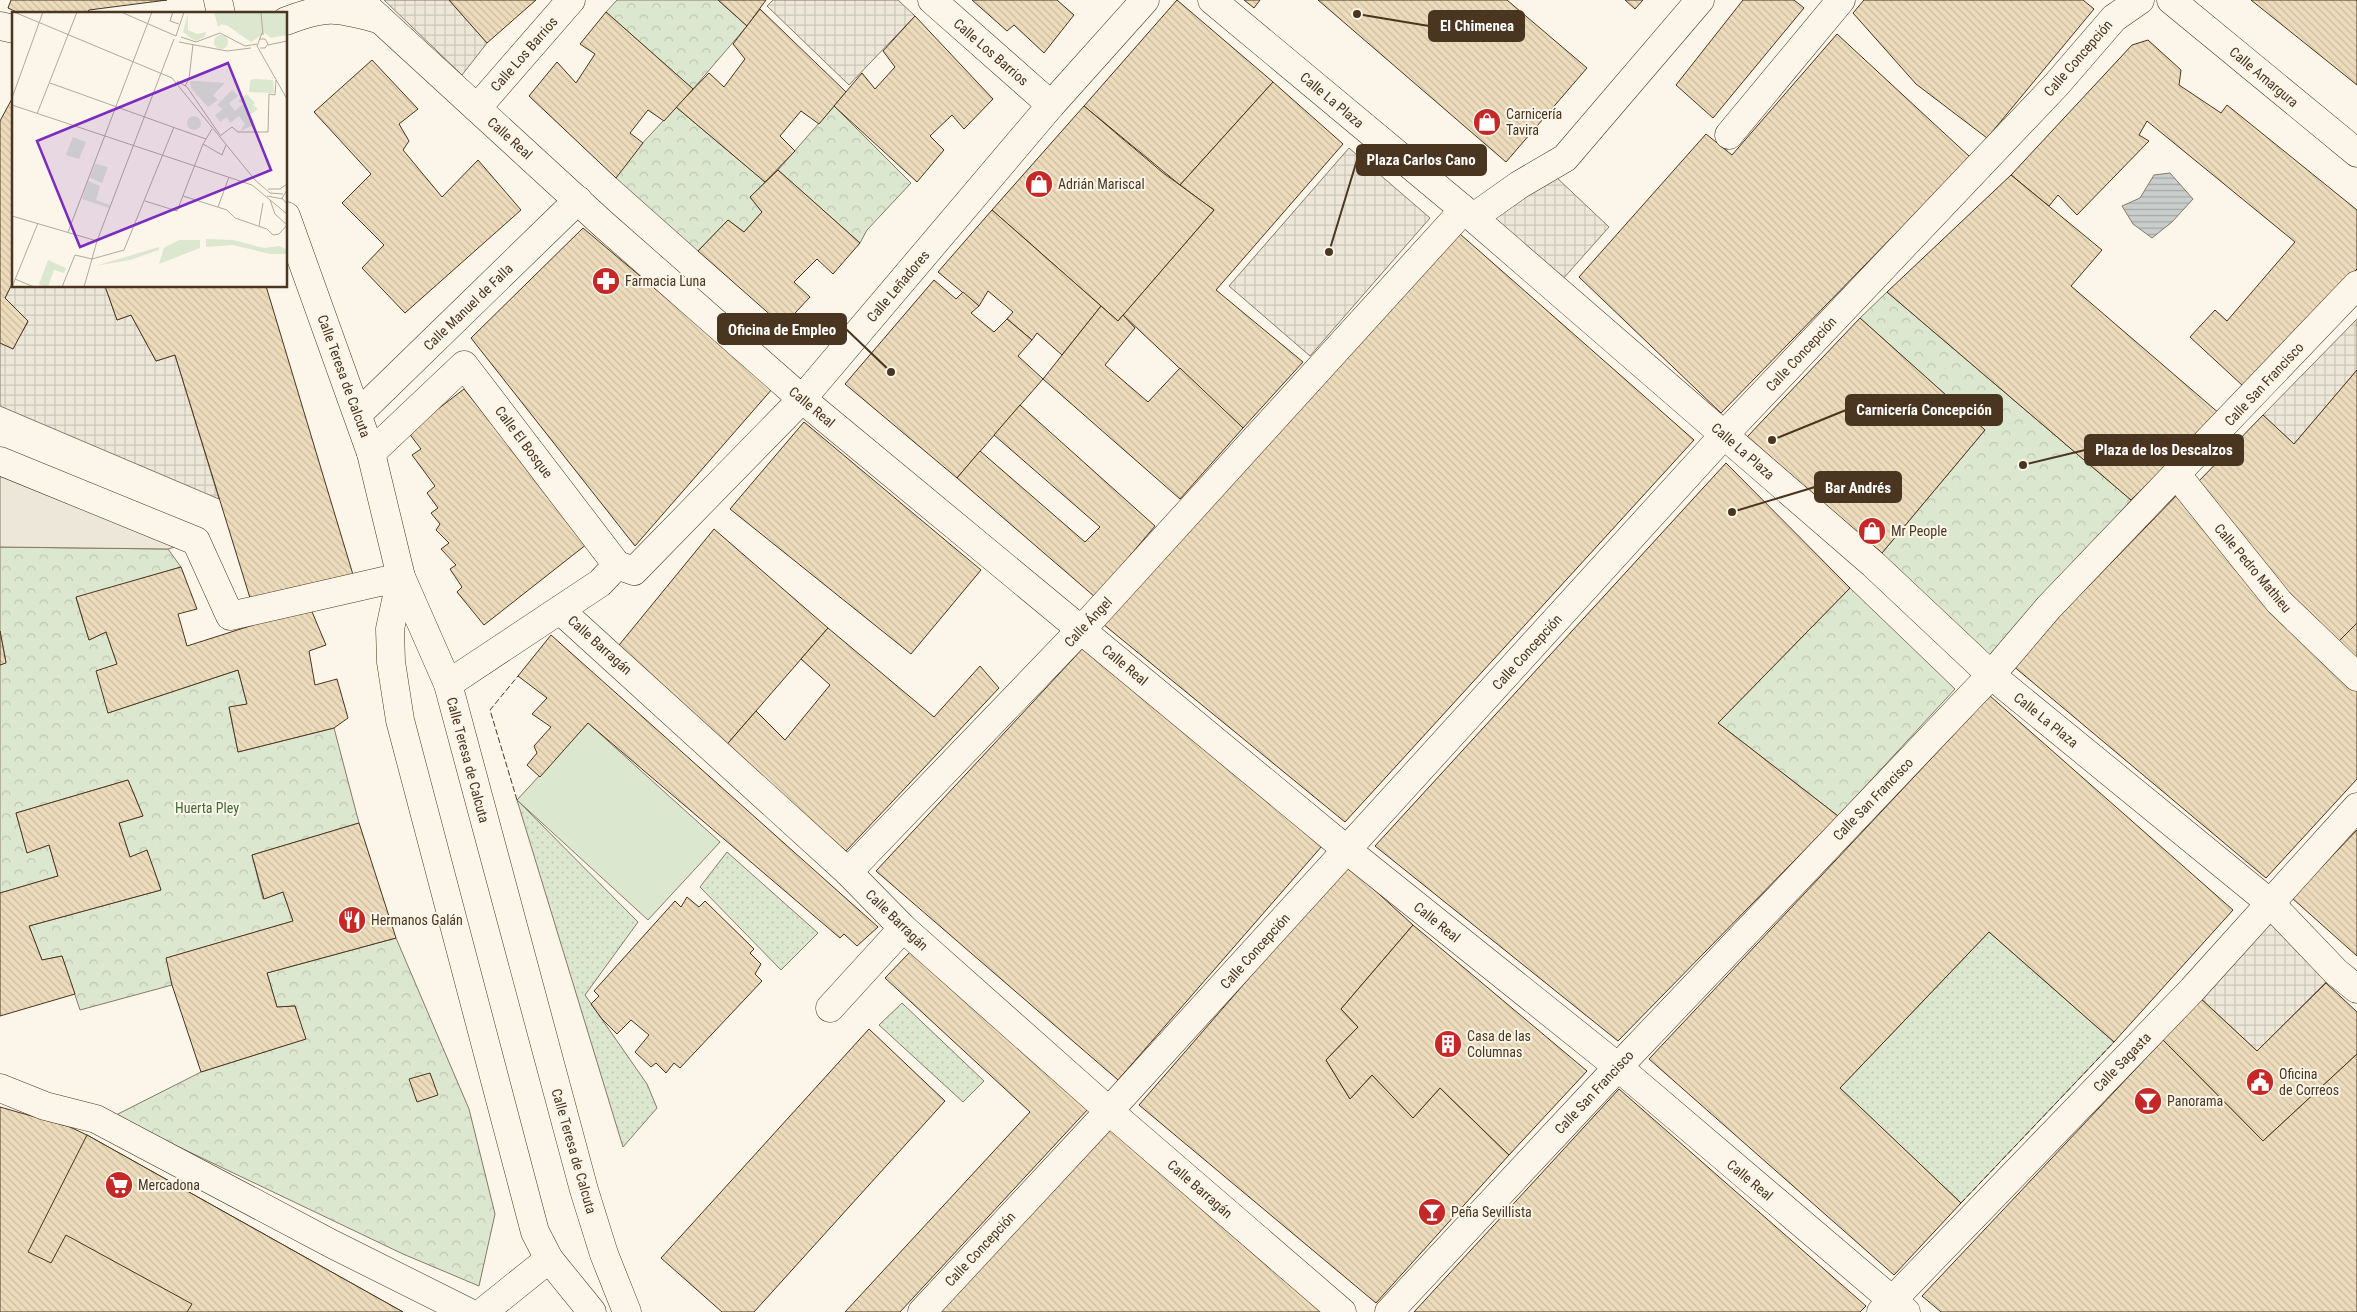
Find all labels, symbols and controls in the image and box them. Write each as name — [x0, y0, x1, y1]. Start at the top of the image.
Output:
callout: El Chimenea — [1429, 11, 1524, 41]
inset map — [12, 12, 288, 288]
street label: Calle Los Barrios — [487, 13, 561, 95]
street label: Calle Los Barrios — [950, 15, 1032, 89]
text: El Chimenea — [1440, 17, 1514, 35]
street label: Calle Concepción — [2040, 17, 2116, 99]
street label: Calle Amargura — [2226, 44, 2302, 110]
street label: Calle La Plaza — [1297, 69, 1367, 131]
place label: Carnicería Tavira — [1506, 106, 1562, 138]
shop icon: Carnicería Tavira — [1472, 107, 1502, 137]
street label: Calle Real — [484, 114, 536, 162]
callout: Plaza Carlos Cano — [1357, 145, 1486, 175]
text: Plaza Carlos Cano — [1366, 151, 1476, 169]
shop icon: Adrián Mariscal — [1024, 169, 1054, 199]
place label: Adrián Mariscal — [1058, 176, 1145, 192]
street label: Calle Leñadores — [863, 247, 933, 325]
street label: Calle Manuel de Falla — [420, 260, 516, 354]
pharmacy icon: Farmacia Luna — [591, 266, 621, 296]
place label: Farmacia Luna — [625, 273, 706, 289]
street label: Calle Teresa de Calcuta — [314, 312, 374, 440]
street label: Calle Concepción — [1762, 313, 1840, 395]
callout: Oficina de Empleo — [718, 314, 846, 344]
text: Oficina de Empleo — [728, 321, 836, 339]
street label: Calle San Francisco — [2221, 339, 2307, 429]
street label: Calle Real — [786, 383, 838, 431]
callout: Carnicería Concepción — [1846, 395, 2002, 425]
text: Carnicería Concepción — [1856, 401, 1992, 419]
street label: Calle El Bosque — [492, 403, 556, 481]
street label: Calle La Plaza — [1708, 419, 1778, 483]
callout: Plaza de los Descalzos — [2085, 435, 2243, 465]
text: Plaza de los Descalzos — [2095, 441, 2233, 459]
callout: Bar Andrés — [1815, 472, 1901, 502]
text: Bar Andrés — [1825, 479, 1891, 497]
shop icon: Mr People — [1857, 516, 1887, 546]
street label: Calle Pedro Mathieu — [2211, 520, 2295, 616]
place label: Mr People — [1891, 523, 1947, 539]
street label: Calle Ángel — [1060, 593, 1115, 650]
street label: Calle Concepción — [1489, 611, 1565, 693]
street label: Calle Barragán — [565, 612, 635, 678]
street label: Calle Real — [1099, 641, 1151, 689]
street label: Calle La Plaza — [2011, 689, 2081, 751]
street label: Calle Teresa de Calcuta — [444, 695, 492, 825]
street label: Calle San Francisco — [1830, 754, 1916, 844]
park label: Huerta Pley — [175, 800, 239, 816]
street label: Calle Barragán — [862, 886, 932, 954]
street label: Calle Real — [1411, 899, 1463, 945]
restaurant icon: Hermanos Galán — [337, 905, 367, 935]
street label: Calle Concepción — [1217, 910, 1293, 992]
place label: Hermanos Galán — [371, 912, 463, 928]
place label: Casa de las Columnas — [1467, 1028, 1531, 1060]
building icon: Casa de las Columnas — [1433, 1029, 1463, 1059]
street label: Calle Sagasta — [2090, 1029, 2154, 1095]
street label: Calle San Francisco — [1551, 1047, 1637, 1137]
place label: Oficina de Correos — [2279, 1066, 2339, 1098]
public building icon: Oficina de Correos — [2245, 1067, 2275, 1097]
bar icon: Panorama — [2133, 1086, 2163, 1116]
street label: Calle Teresa de Calcuta — [548, 1087, 600, 1215]
place label: Panorama — [2167, 1093, 2223, 1109]
street label: Calle Real — [1724, 1156, 1776, 1204]
street label: Calle Barragán — [1164, 1157, 1236, 1221]
supermarket icon: Mercadona — [104, 1170, 134, 1200]
place label: Mercadona — [138, 1177, 200, 1193]
bar icon: Peña Sevillista — [1417, 1197, 1447, 1227]
place label: Peña Sevillista — [1451, 1204, 1532, 1220]
street label: Calle Concepción — [941, 1208, 1019, 1290]

